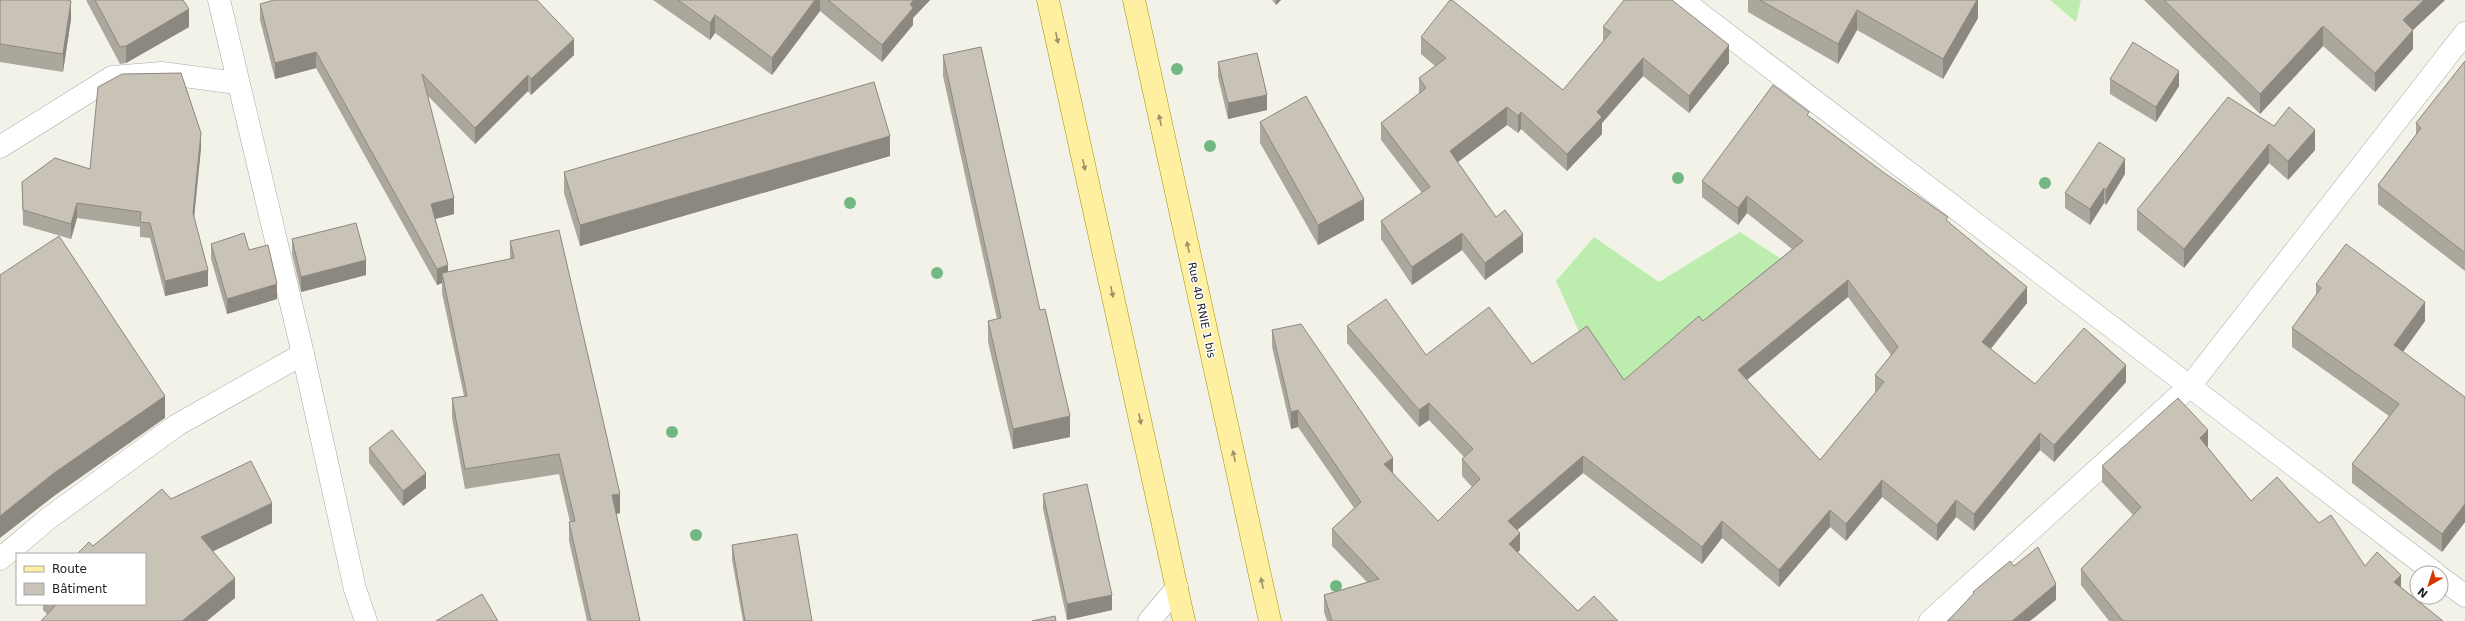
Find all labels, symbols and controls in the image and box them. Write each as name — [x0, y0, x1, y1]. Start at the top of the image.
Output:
one-way arrow — [1054, 32, 1060, 44]
one-way arrow — [1157, 114, 1163, 126]
one-way arrow — [1082, 159, 1088, 171]
one-way arrow — [1185, 241, 1191, 253]
street label: Rue 40 RNIE 1 bis — [1185, 261, 1218, 359]
one-way arrow — [1110, 286, 1116, 298]
one-way arrow — [1137, 413, 1143, 425]
one-way arrow — [1231, 450, 1237, 462]
legend — [16, 553, 146, 605]
text: Route — [52, 562, 87, 576]
north arrow — [2409, 565, 2449, 605]
one-way arrow — [1259, 577, 1265, 589]
text: Bâtiment — [52, 582, 107, 596]
text: N — [2415, 584, 2431, 600]

